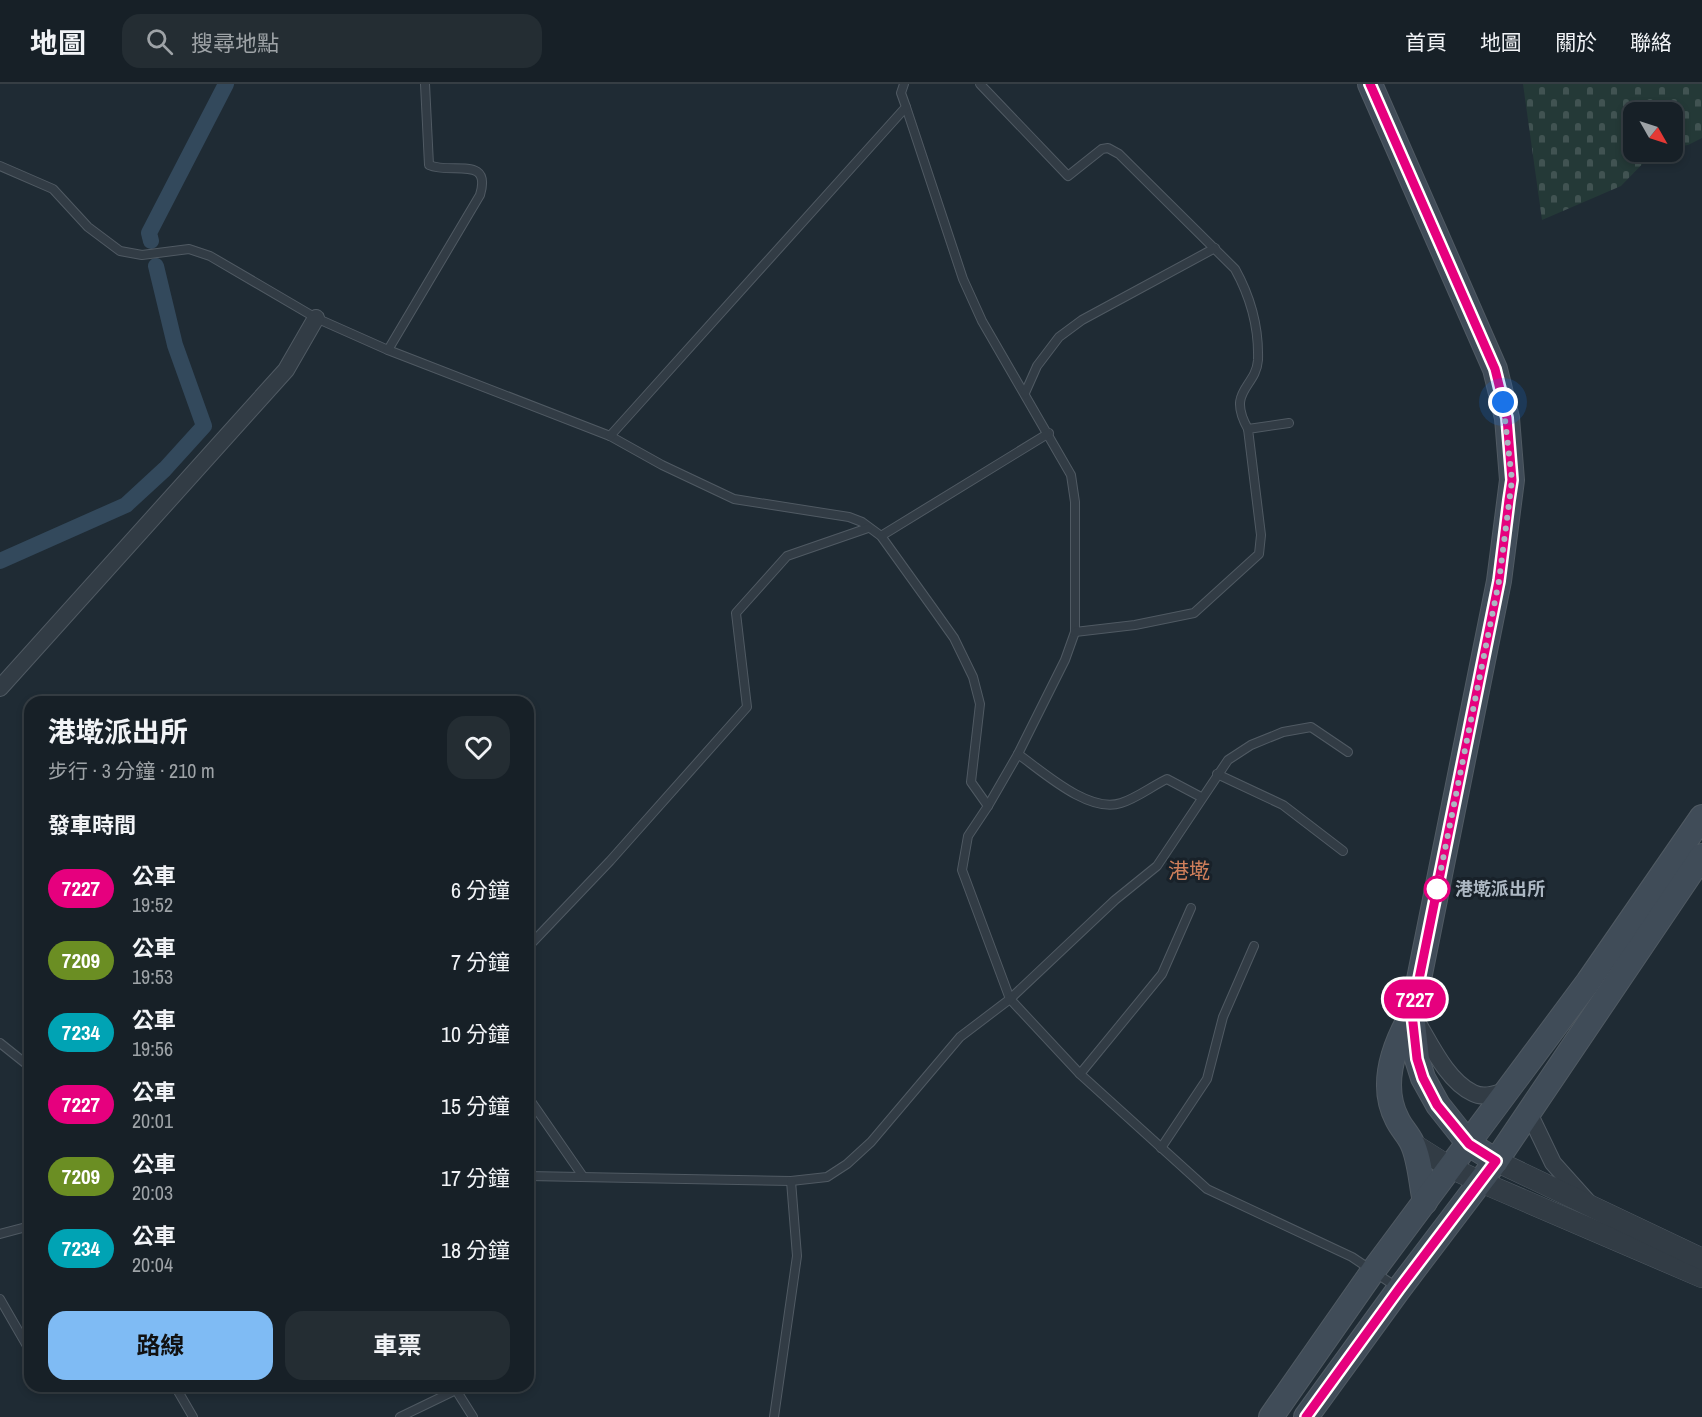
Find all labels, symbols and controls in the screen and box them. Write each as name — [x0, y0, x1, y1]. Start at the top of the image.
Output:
search box — [122, 14, 542, 68]
text: 地圖 — [30, 24, 86, 62]
icon: search — [143, 25, 176, 58]
text: 搜尋地點 — [191, 28, 279, 58]
text: 首頁 — [1405, 28, 1447, 57]
text: 地圖 — [1480, 28, 1522, 57]
text: 關於 — [1555, 28, 1597, 57]
text: 聯絡 — [1630, 28, 1672, 57]
north arrow — [1623, 102, 1683, 162]
map controls — [1623, 102, 1683, 162]
your location — [1488, 387, 1518, 417]
text: 港墘派出所 — [48, 713, 188, 751]
button: heart — [447, 716, 510, 779]
text: 步行 · 3 分鐘 · 210 m — [48, 757, 215, 784]
text: 發車時間 — [48, 810, 136, 840]
district label: 港墘 — [1168, 856, 1210, 885]
text: 公車 — [132, 861, 176, 891]
text: 7227 — [62, 874, 100, 903]
text: 6 分鐘 — [451, 875, 510, 905]
marker: 港墘派出所 — [1424, 876, 1450, 902]
place label: 港墘派出所 — [1455, 876, 1545, 901]
text: 19:52 — [132, 891, 173, 918]
text: 公車 — [132, 933, 176, 963]
text: 7209 — [62, 946, 100, 975]
text: 7 分鐘 — [451, 947, 510, 977]
text: 19:53 — [132, 963, 173, 990]
line badge: 7227 — [1373, 980, 1457, 1018]
text: 7227 — [1396, 985, 1434, 1014]
text: 公車 — [132, 1005, 176, 1035]
text: 7234 — [62, 1018, 100, 1047]
text: 10 分鐘 — [441, 1019, 510, 1049]
text: 19:56 — [132, 1035, 173, 1062]
text: 公車 — [132, 1077, 176, 1107]
text: 7227 — [62, 1090, 100, 1119]
text: 15 分鐘 — [441, 1091, 510, 1121]
text: 20:01 — [132, 1107, 173, 1134]
text: 公車 — [132, 1149, 176, 1179]
text: 7209 — [62, 1162, 100, 1191]
text: 17 分鐘 — [441, 1163, 510, 1193]
text: 20:03 — [132, 1179, 173, 1206]
text: 公車 — [132, 1221, 176, 1251]
text: 7234 — [62, 1234, 100, 1263]
text: 18 分鐘 — [441, 1235, 510, 1265]
text: 20:04 — [132, 1251, 173, 1278]
button: 路線 — [48, 1311, 273, 1380]
button: 車票 — [285, 1311, 510, 1380]

